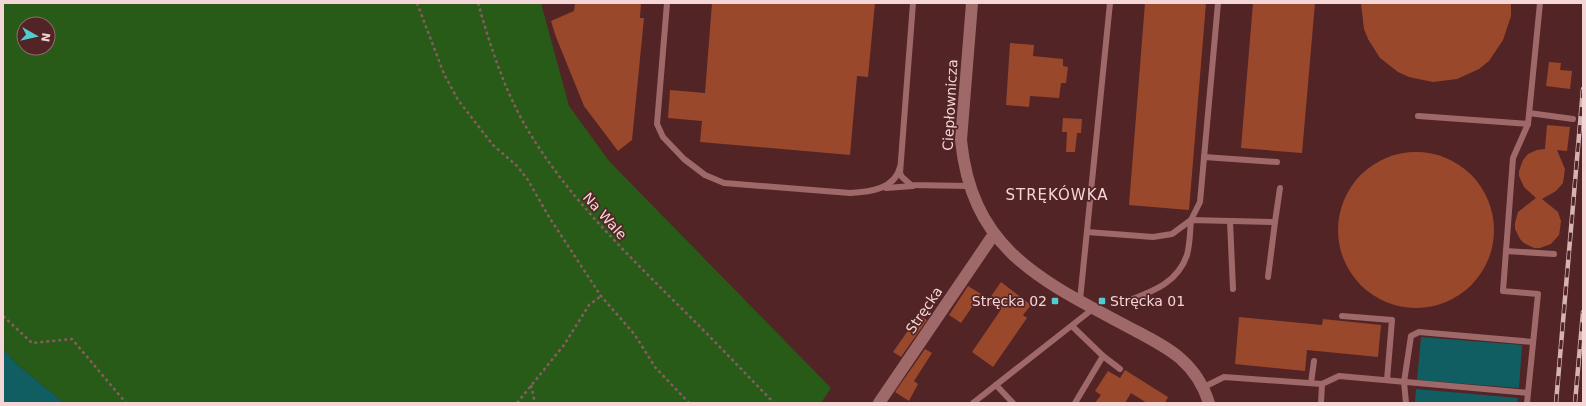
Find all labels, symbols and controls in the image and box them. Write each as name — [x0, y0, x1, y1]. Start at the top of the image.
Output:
north arrow — [16, 16, 56, 56]
text: N — [38, 32, 52, 43]
street label: Ciepłownicza — [940, 59, 960, 151]
district label: STRĘKÓWKA — [1005, 185, 1109, 204]
street label: Na Wale — [580, 189, 630, 243]
street label: Stręcka — [903, 284, 945, 336]
place label: Stręcka 02 — [972, 293, 1047, 309]
place label: Stręcka 01 — [1110, 293, 1185, 309]
marker: Stręcka 02 — [1050, 296, 1060, 306]
marker: Stręcka 01 — [1097, 296, 1107, 306]

